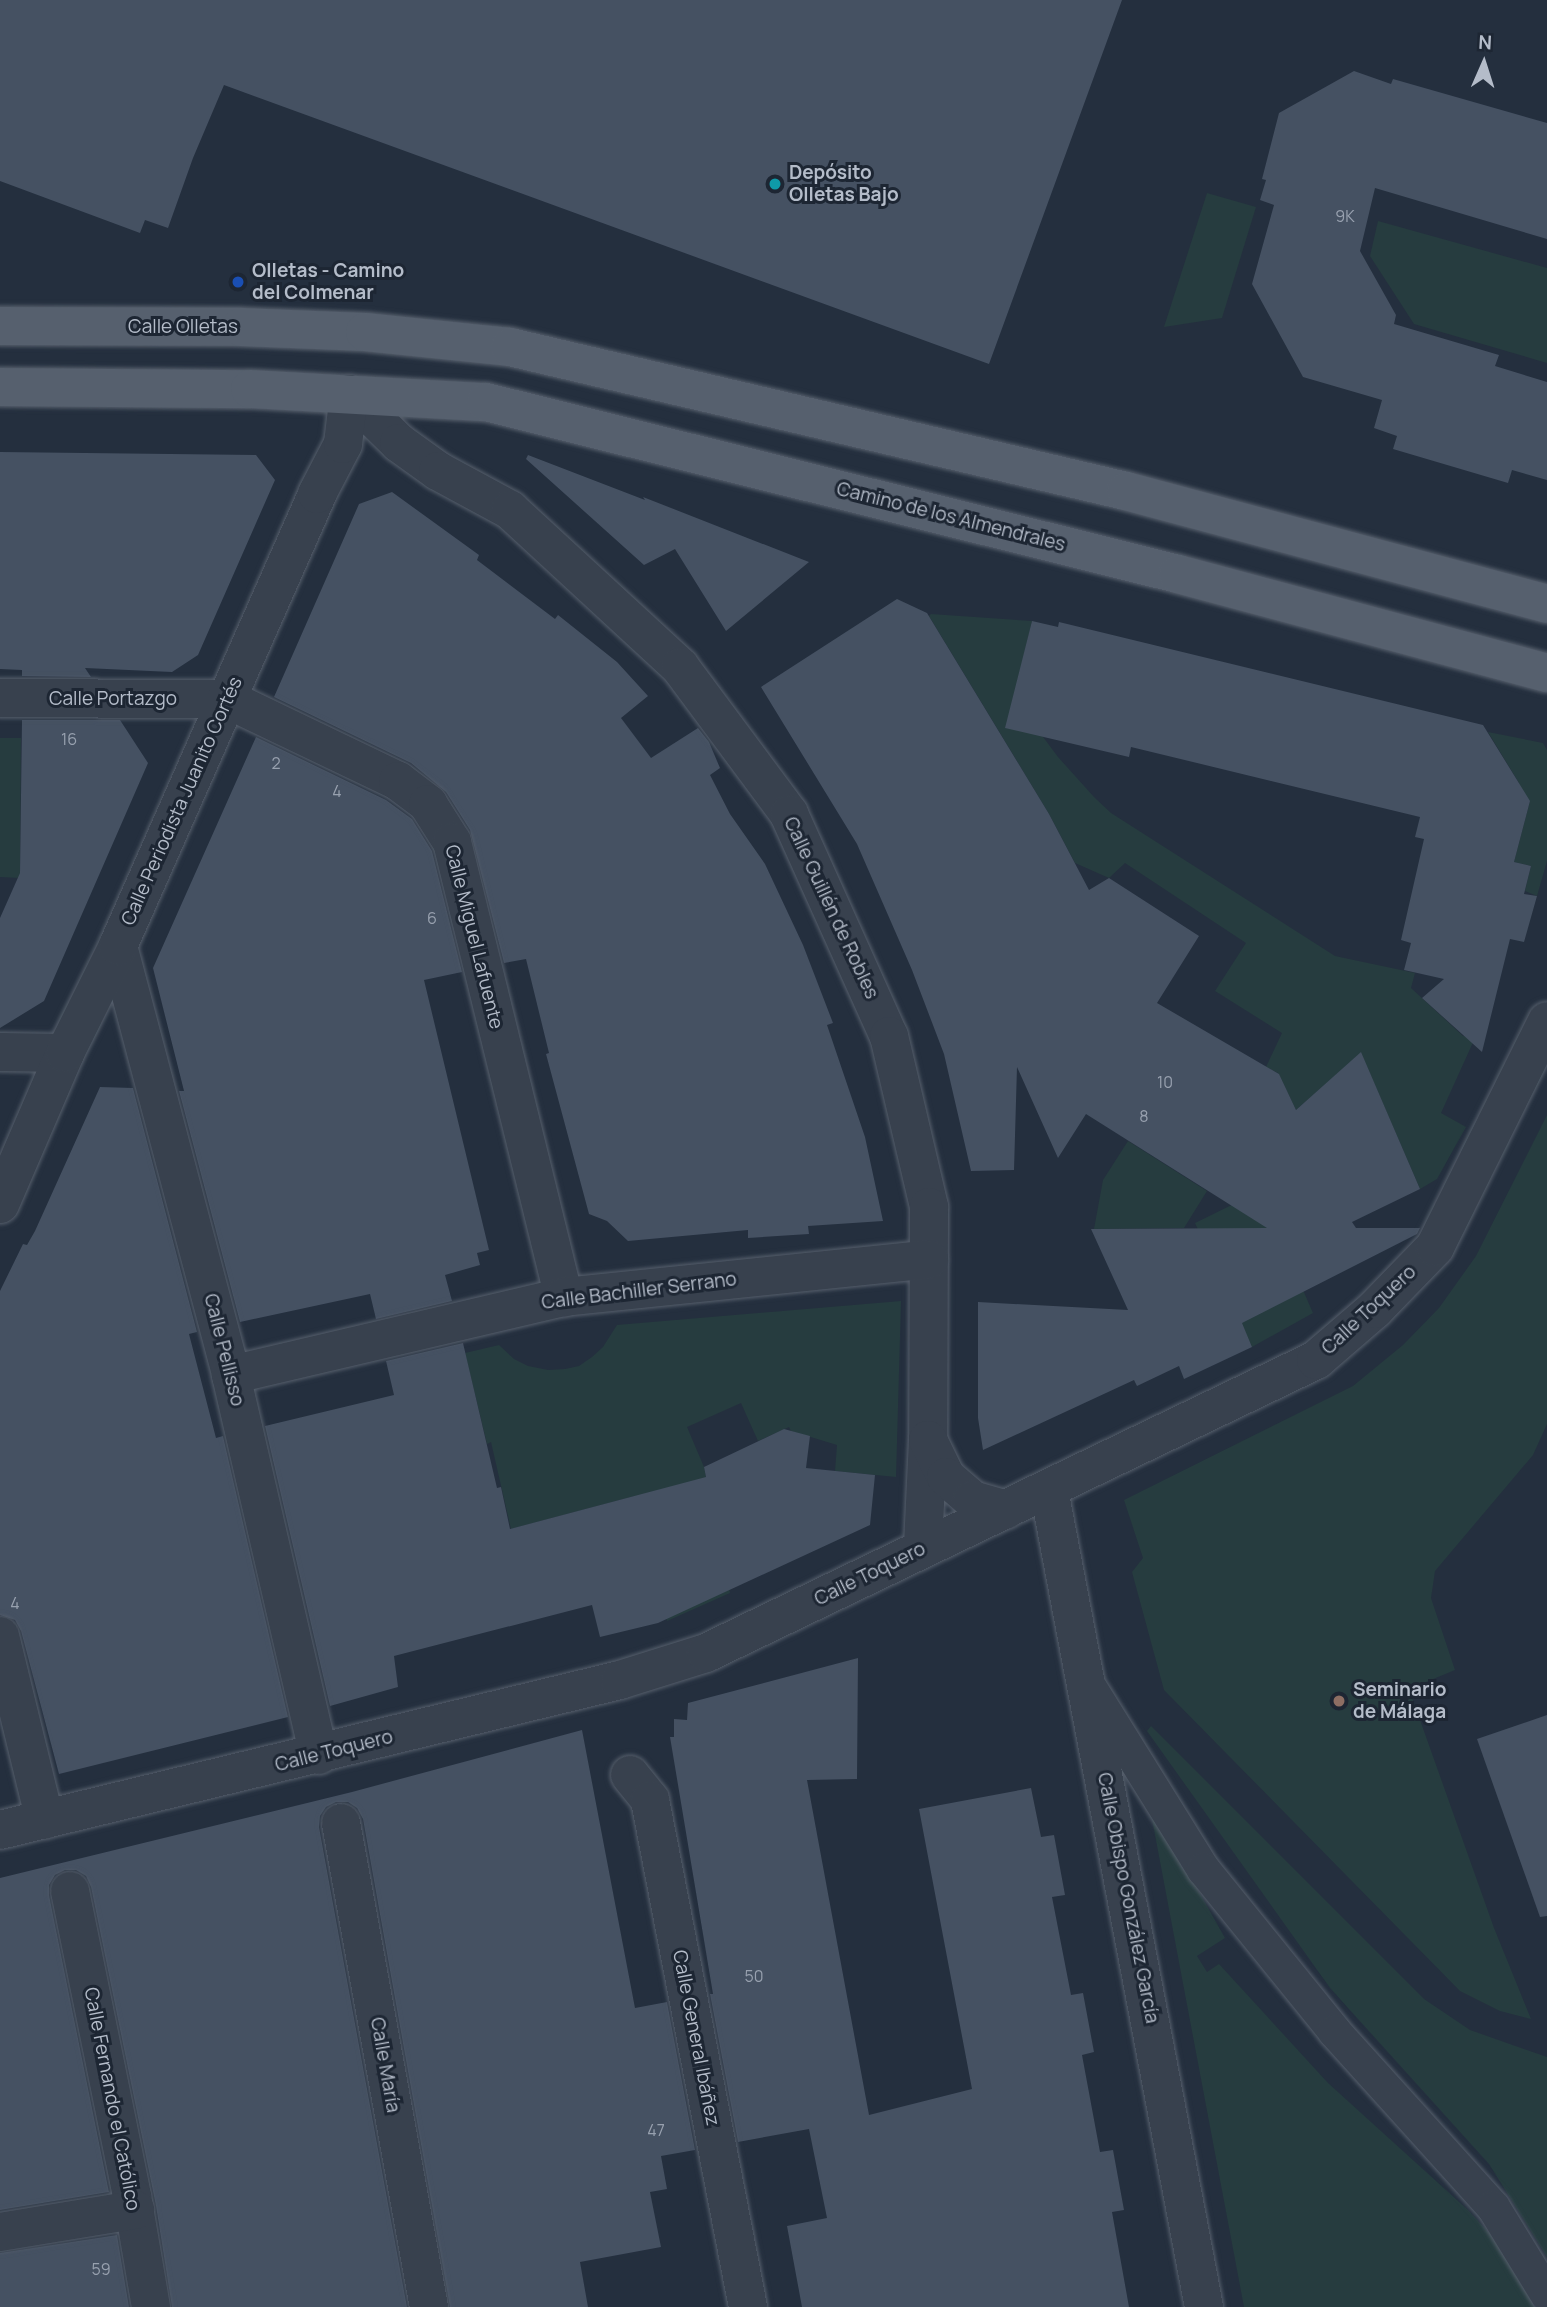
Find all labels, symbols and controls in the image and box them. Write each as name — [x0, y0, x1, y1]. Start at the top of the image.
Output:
north arrow — [1449, 28, 1519, 98]
text: N — [1478, 29, 1493, 55]
place label: Depósito Olletas Bajo — [789, 162, 899, 206]
marker: Depósito Olletas Bajo — [767, 176, 783, 192]
house number: 9K — [1335, 206, 1355, 226]
place label: Olletas - Camino del Colmenar — [252, 260, 404, 304]
marker: Olletas - Camino del Colmenar — [230, 274, 246, 290]
street label: Calle Olletas — [128, 316, 238, 338]
street label: Camino de los Almendrales — [834, 478, 1068, 556]
street label: Calle Periodista Juanito Cortés — [117, 673, 247, 929]
street label: Calle Portazgo — [49, 688, 177, 710]
house number: 16 — [61, 729, 77, 749]
house number: 2 — [271, 753, 281, 773]
house number: 4 — [332, 781, 342, 801]
street label: Calle Guillén de Robles — [779, 813, 883, 1003]
street label: Calle Miguel Lafuente — [440, 843, 508, 1031]
house number: 6 — [427, 908, 437, 928]
house number: 10 — [1157, 1072, 1173, 1092]
house number: 8 — [1139, 1106, 1149, 1126]
street label: Calle Toquero — [1317, 1261, 1421, 1359]
street label: Calle Bachiller Serrano — [540, 1268, 738, 1314]
street label: Calle Pellisso — [199, 1291, 249, 1409]
street label: Calle Toquero — [811, 1537, 929, 1611]
house number: 4 — [10, 1593, 20, 1613]
place label: Seminario de Málaga — [1353, 1679, 1447, 1723]
marker: Seminario de Málaga — [1331, 1693, 1347, 1709]
street label: Calle Toquero — [273, 1725, 395, 1777]
street label: Calle Obispo González García — [1092, 1771, 1164, 2025]
street label: Calle General Ibáñez — [668, 1948, 724, 2128]
house number: 50 — [745, 1966, 763, 1986]
street label: Calle Fernando el Católico — [79, 1985, 145, 2213]
street label: Calle María — [365, 2016, 405, 2114]
house number: 47 — [647, 2120, 665, 2140]
house number: 59 — [91, 2259, 111, 2279]

